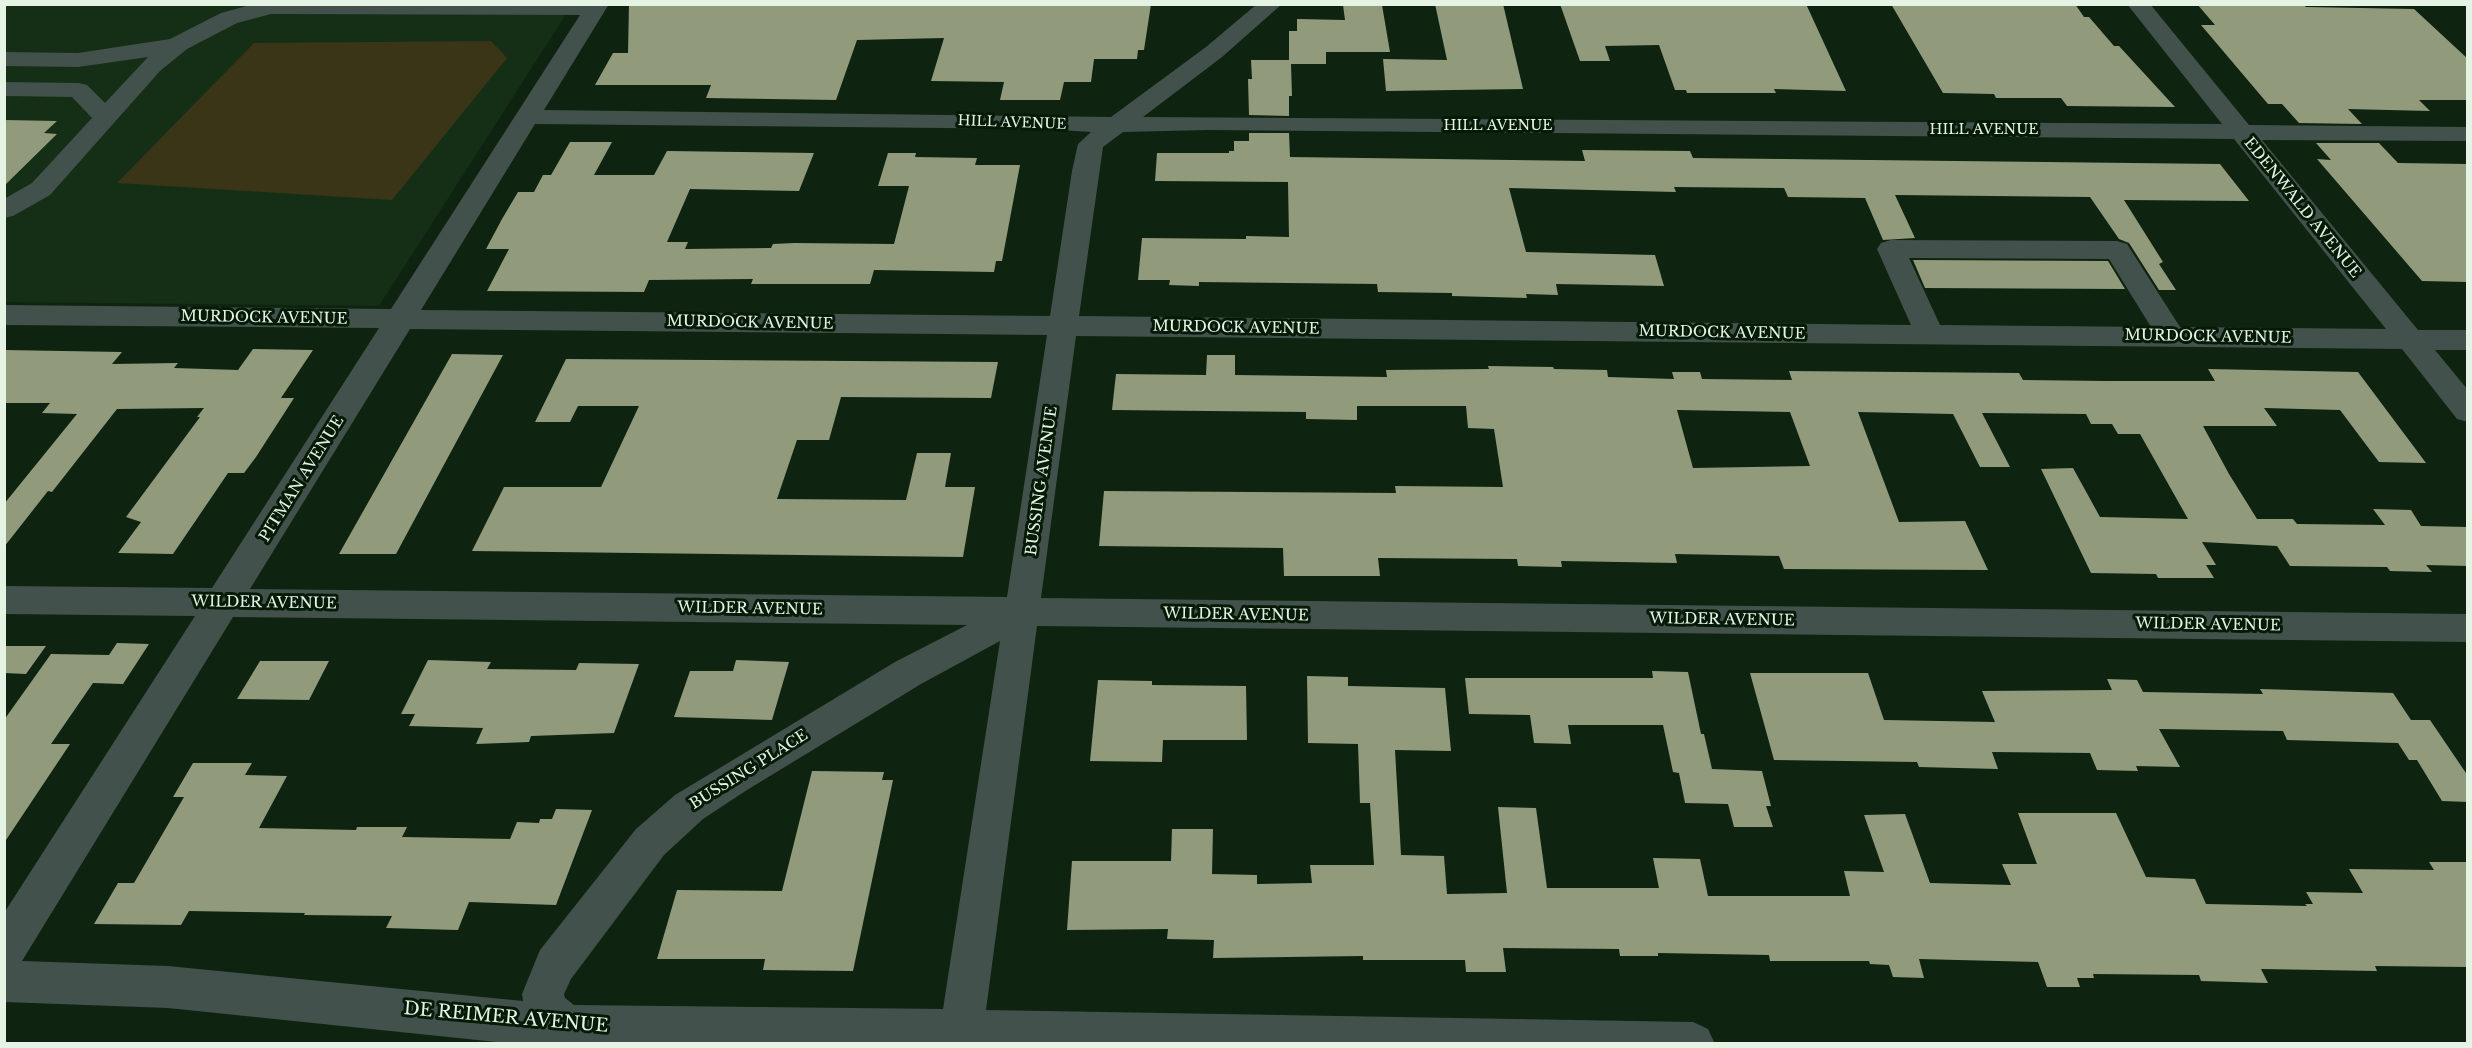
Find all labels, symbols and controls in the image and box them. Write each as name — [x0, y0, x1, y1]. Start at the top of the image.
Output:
street label: HILL AVENUE — [957, 113, 1067, 133]
street label: HILL AVENUE — [1444, 118, 1552, 134]
street label: HILL AVENUE — [1930, 122, 2038, 138]
street label: EDENWALD AVENUE — [2240, 134, 2364, 282]
street label: MURDOCK AVENUE — [180, 308, 348, 328]
street label: MURDOCK AVENUE — [666, 313, 834, 333]
street label: MURDOCK AVENUE — [1152, 318, 1320, 338]
street label: MURDOCK AVENUE — [1638, 323, 1806, 343]
street label: MURDOCK AVENUE — [2124, 327, 2292, 347]
street label: BUSSING AVENUE — [1023, 405, 1061, 557]
street label: PITMAN AVENUE — [256, 413, 348, 545]
street label: WILDER AVENUE — [191, 593, 337, 613]
street label: WILDER AVENUE — [677, 599, 823, 619]
street label: WILDER AVENUE — [1163, 605, 1309, 625]
street label: WILDER AVENUE — [1649, 610, 1795, 630]
street label: WILDER AVENUE — [2135, 615, 2281, 635]
street label: BUSSING PLACE — [687, 726, 811, 814]
street label: DE REIMER AVENUE — [403, 998, 609, 1038]

